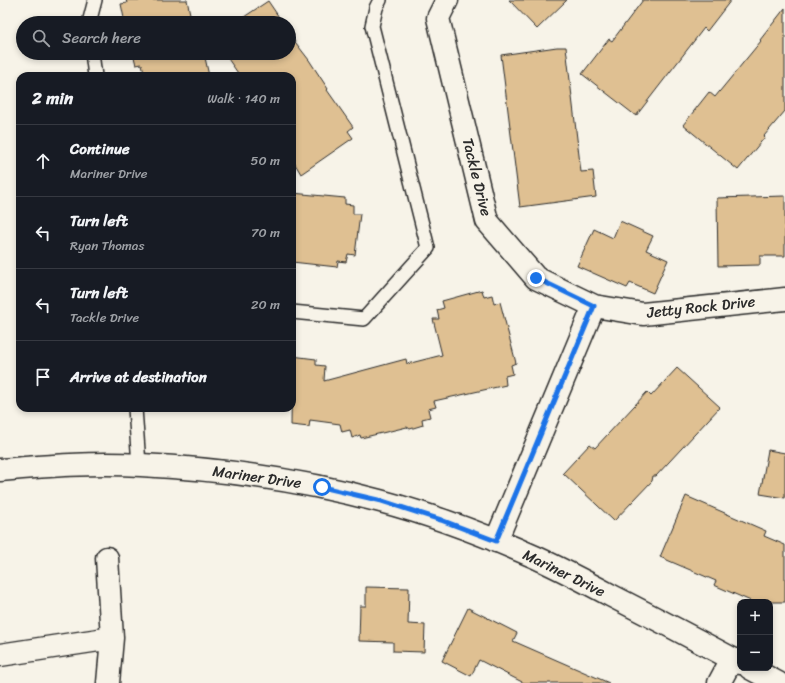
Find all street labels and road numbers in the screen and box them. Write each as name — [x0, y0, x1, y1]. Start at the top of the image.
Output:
street label: Tackle Drive — [455, 135, 499, 219]
street label: Jetty Rock Drive — [645, 288, 757, 326]
street label: Mariner Drive — [211, 458, 303, 496]
street label: Mariner Drive — [518, 542, 610, 604]

